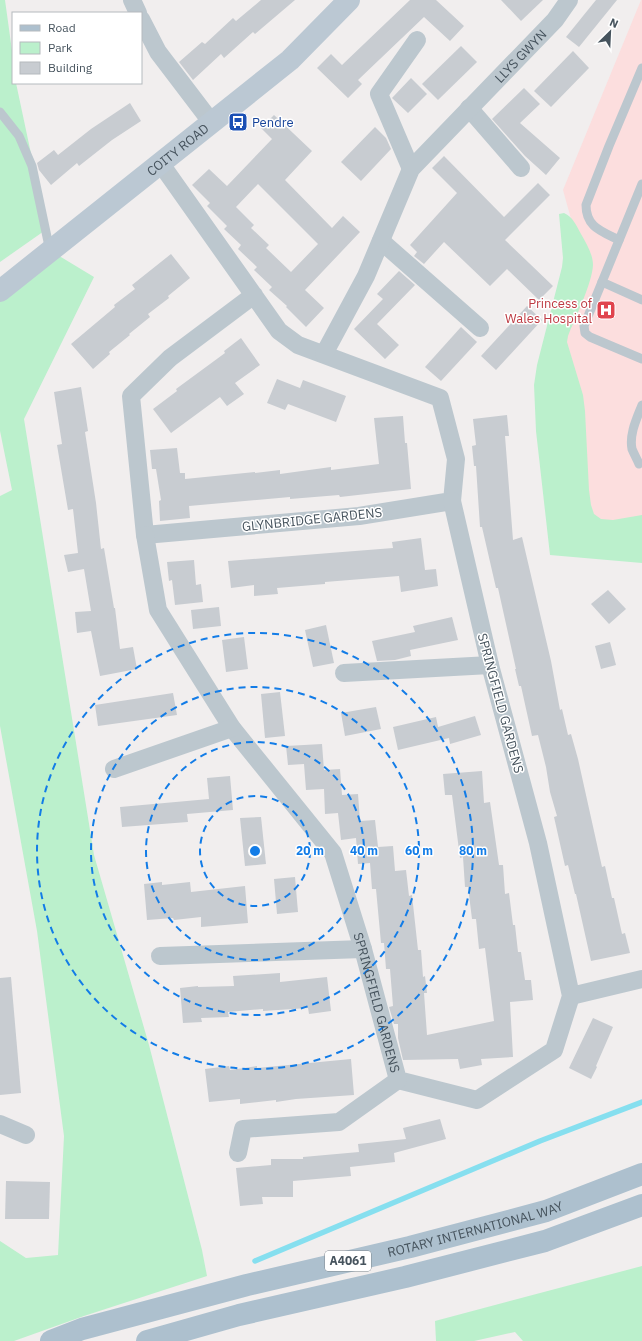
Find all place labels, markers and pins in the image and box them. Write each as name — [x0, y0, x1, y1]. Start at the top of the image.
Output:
bus stop icon: Pendre — [227, 111, 249, 133]
place label: Pendre — [252, 114, 294, 131]
place label: Princess of Wales Hospital — [505, 295, 592, 327]
hospital icon: Princess of Wales Hospital — [595, 299, 617, 321]
centre of rings — [248, 844, 262, 858]

